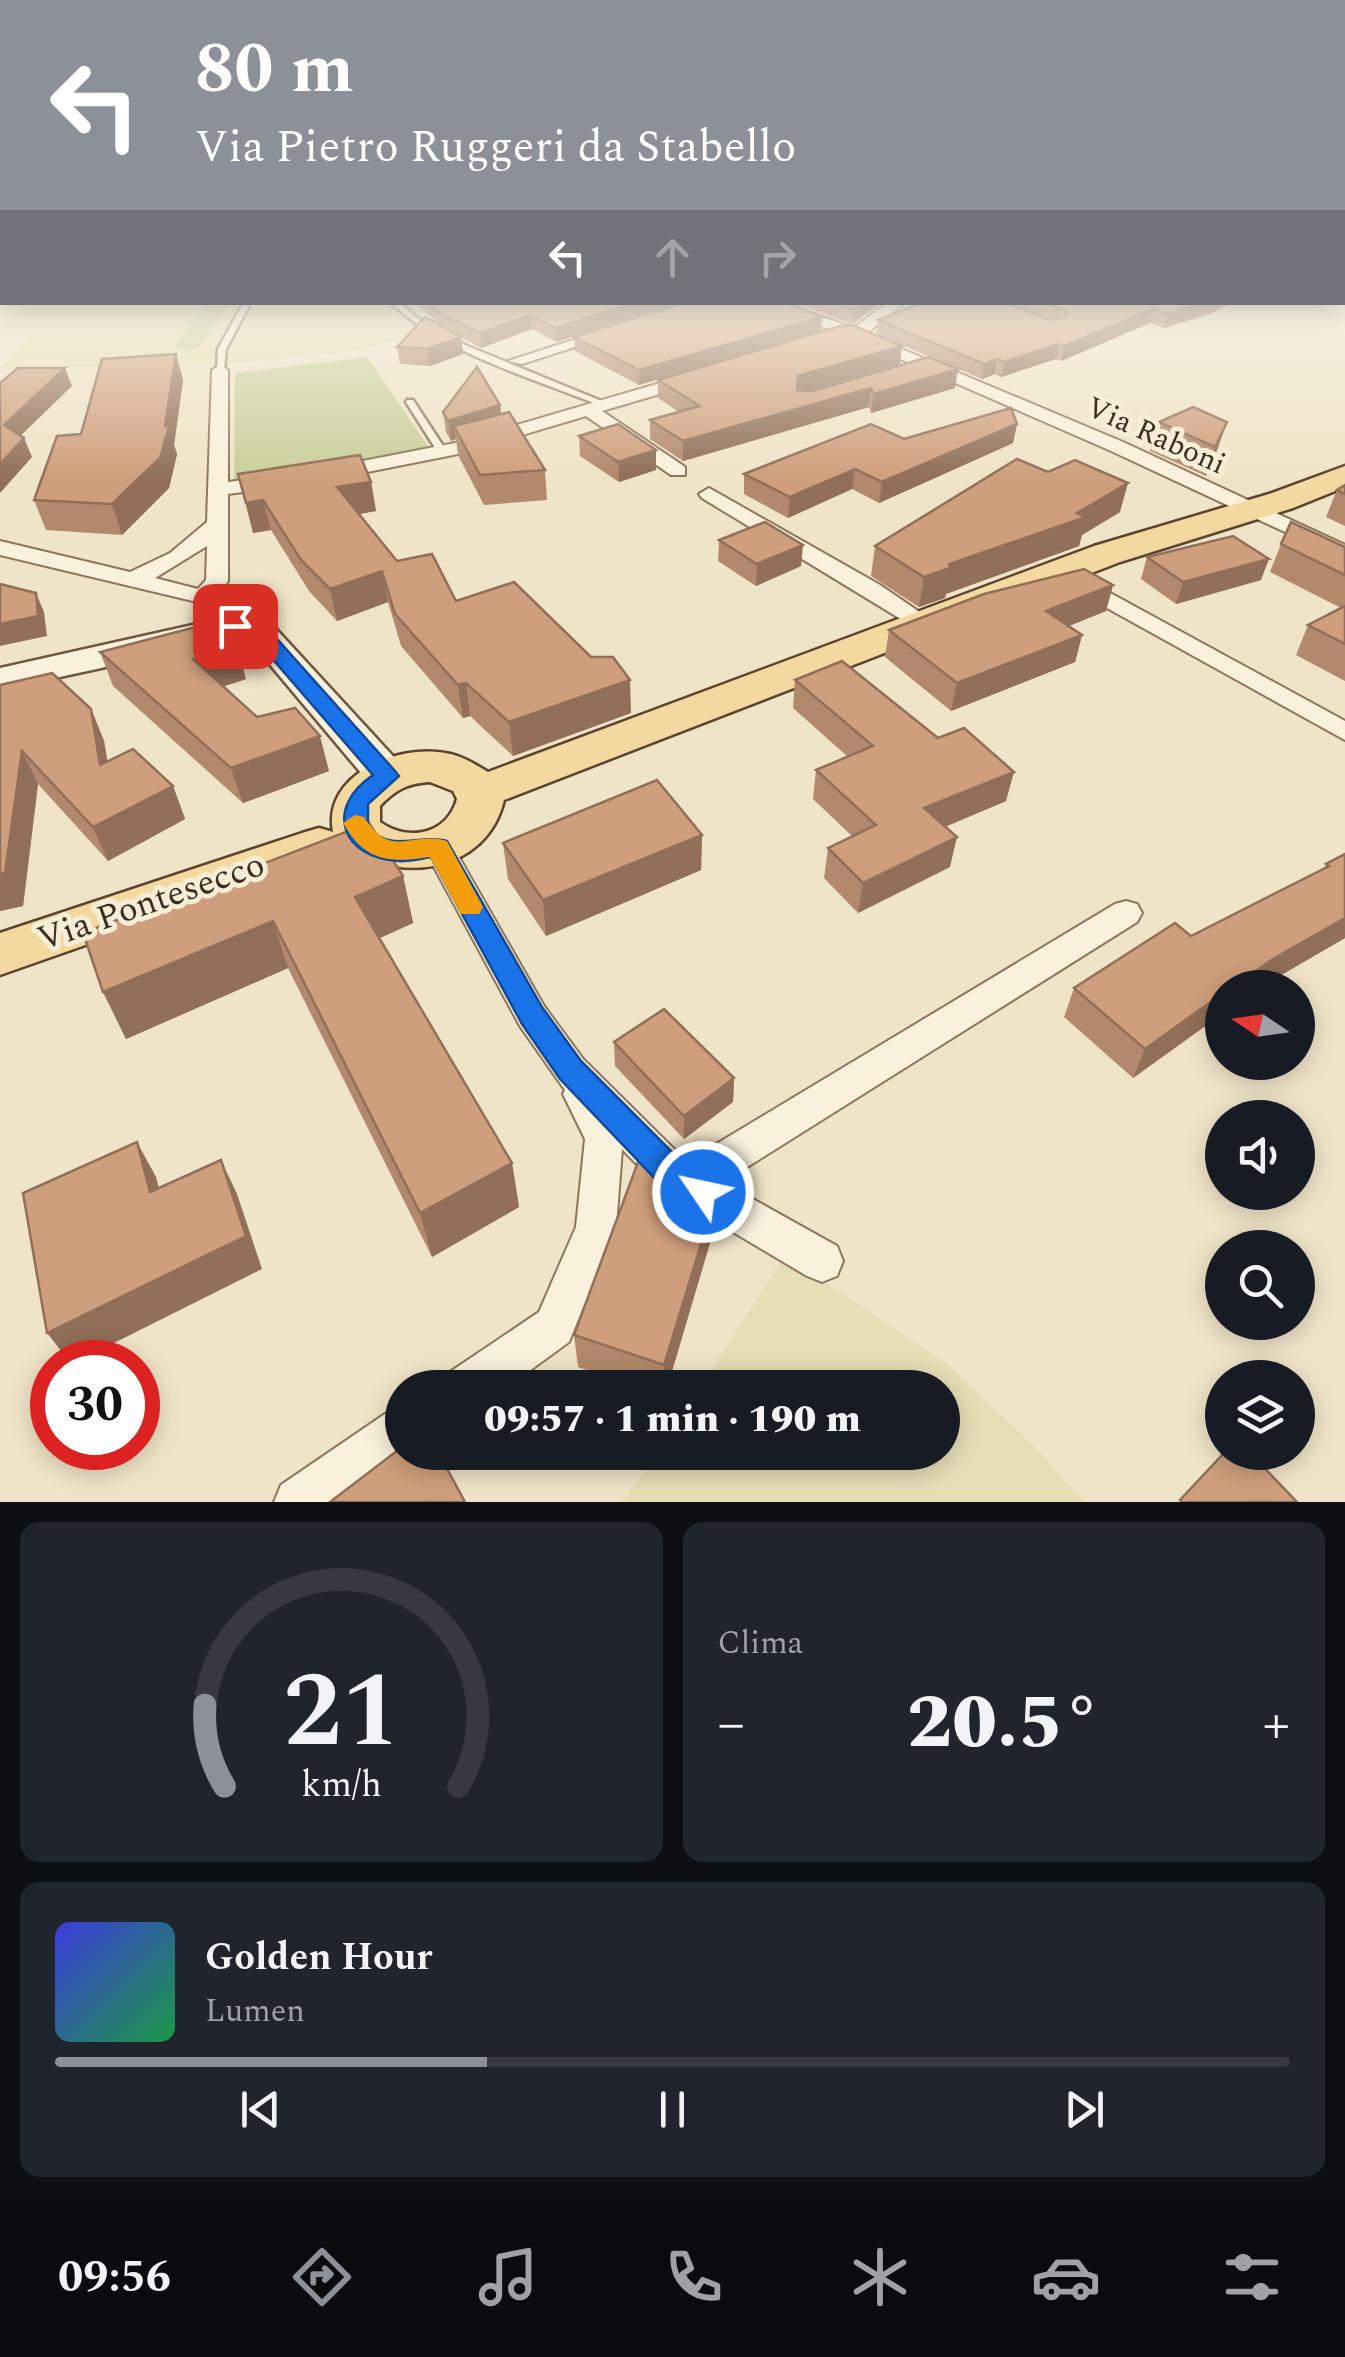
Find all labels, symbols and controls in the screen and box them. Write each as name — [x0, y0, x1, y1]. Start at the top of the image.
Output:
text: 80 m — [195, 17, 354, 123]
icon: left — [30, 40, 160, 170]
text: Via Pietro Ruggeri da Stabello — [195, 113, 796, 182]
icon: left — [540, 230, 595, 285]
icon: ahead — [645, 230, 700, 285]
icon: right — [750, 230, 805, 285]
street label: Via Raboni — [1079, 385, 1233, 487]
pin — [193, 584, 278, 669]
icon: arrive — [208, 599, 263, 654]
street label: Via Pontesecco — [30, 838, 272, 966]
north arrow — [1205, 970, 1315, 1080]
map controls — [1205, 970, 1315, 1470]
button: sound — [1205, 1100, 1315, 1210]
position arrow — [651, 1140, 755, 1244]
button: search — [1205, 1230, 1315, 1340]
speed limit sign: 30 — [30, 1340, 160, 1470]
button: layers — [1205, 1360, 1315, 1470]
text: 09:57 · 1 min · 190 m — [484, 1391, 861, 1449]
text: Clima — [718, 1619, 803, 1668]
text: 21 — [283, 1634, 400, 1792]
text: 20.5° — [907, 1667, 1101, 1781]
text: − — [718, 1683, 745, 1766]
text: + — [1262, 1683, 1290, 1766]
text: km/h — [301, 1758, 381, 1813]
text: Golden Hour — [205, 1929, 432, 1987]
text: Lumen — [205, 1987, 305, 2036]
icon: previous — [233, 2082, 288, 2137]
icon: pause — [645, 2082, 700, 2137]
icon: next — [1057, 2082, 1112, 2137]
icon: directions — [287, 2242, 357, 2312]
icon: music — [473, 2242, 543, 2312]
icon: phone — [659, 2242, 729, 2312]
icon: climate — [845, 2242, 915, 2312]
icon: car — [1031, 2242, 1101, 2312]
icon: filters — [1217, 2242, 1287, 2312]
text: 09:56 — [58, 2243, 171, 2312]

